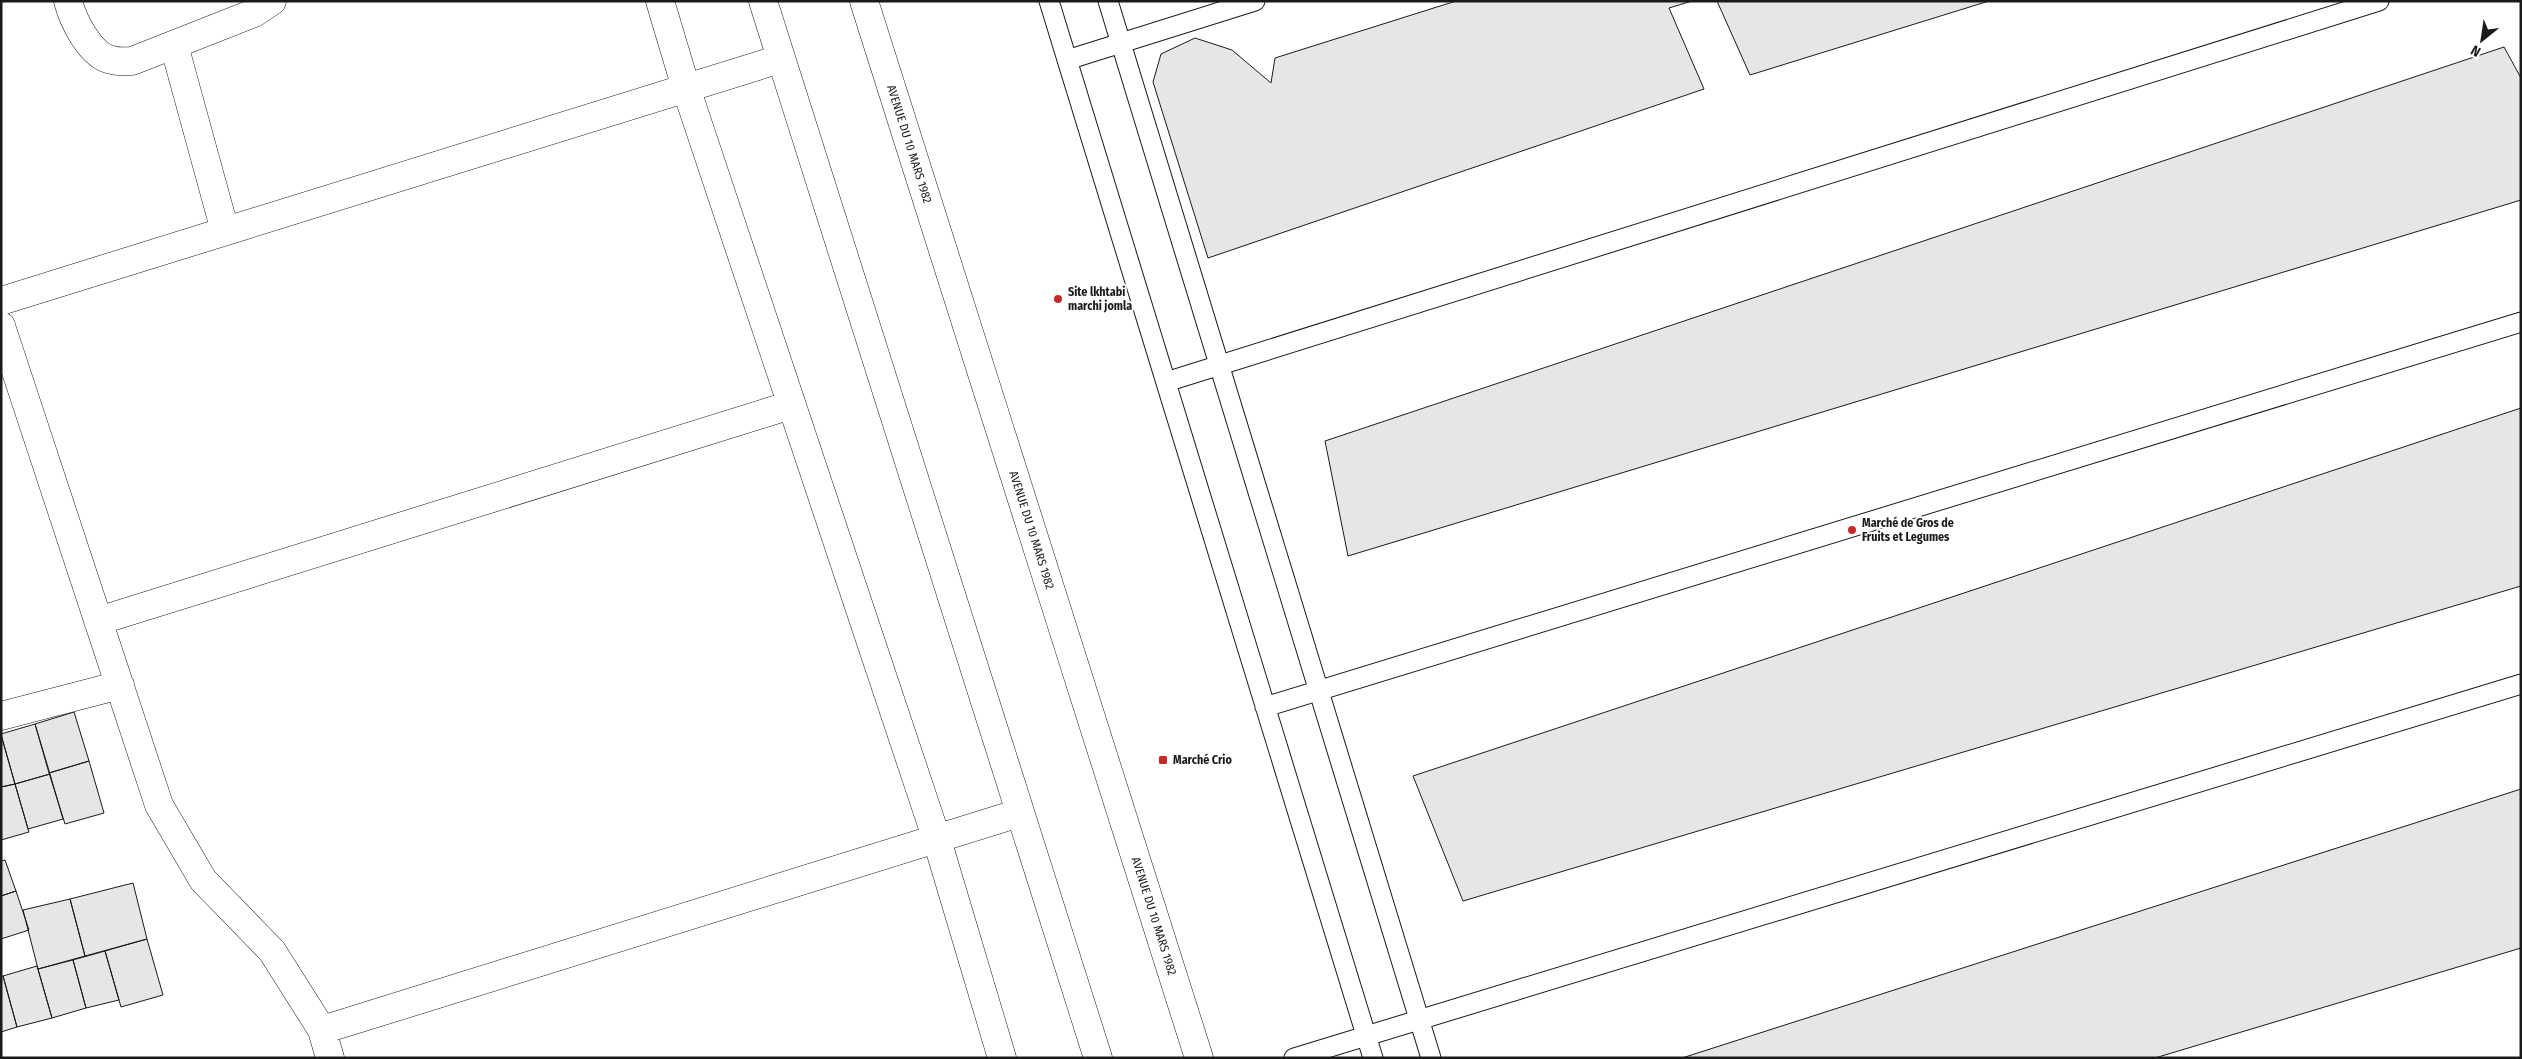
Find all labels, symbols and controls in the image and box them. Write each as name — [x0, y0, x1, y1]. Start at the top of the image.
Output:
north arrow — [2457, 15, 2507, 65]
text: N — [2468, 41, 2484, 60]
street label: AVENUE DU 10 MARS 1982 — [884, 83, 935, 205]
place label: Site lkhtabi marchi jomla — [1068, 285, 1132, 313]
marker: Site lkhtabi marchi jomla — [1052, 293, 1064, 305]
street label: AVENUE DU 10 MARS 1982 — [1006, 469, 1057, 591]
place label: Marché de Gros de Fruits et Legumes — [1862, 516, 1954, 544]
marker: Marché de Gros de Fruits et Legumes — [1846, 524, 1858, 536]
place label: Marché Crio — [1173, 753, 1232, 767]
marker: Marché Crio — [1157, 754, 1169, 766]
street label: AVENUE DU 10 MARS 1982 — [1129, 855, 1179, 977]

